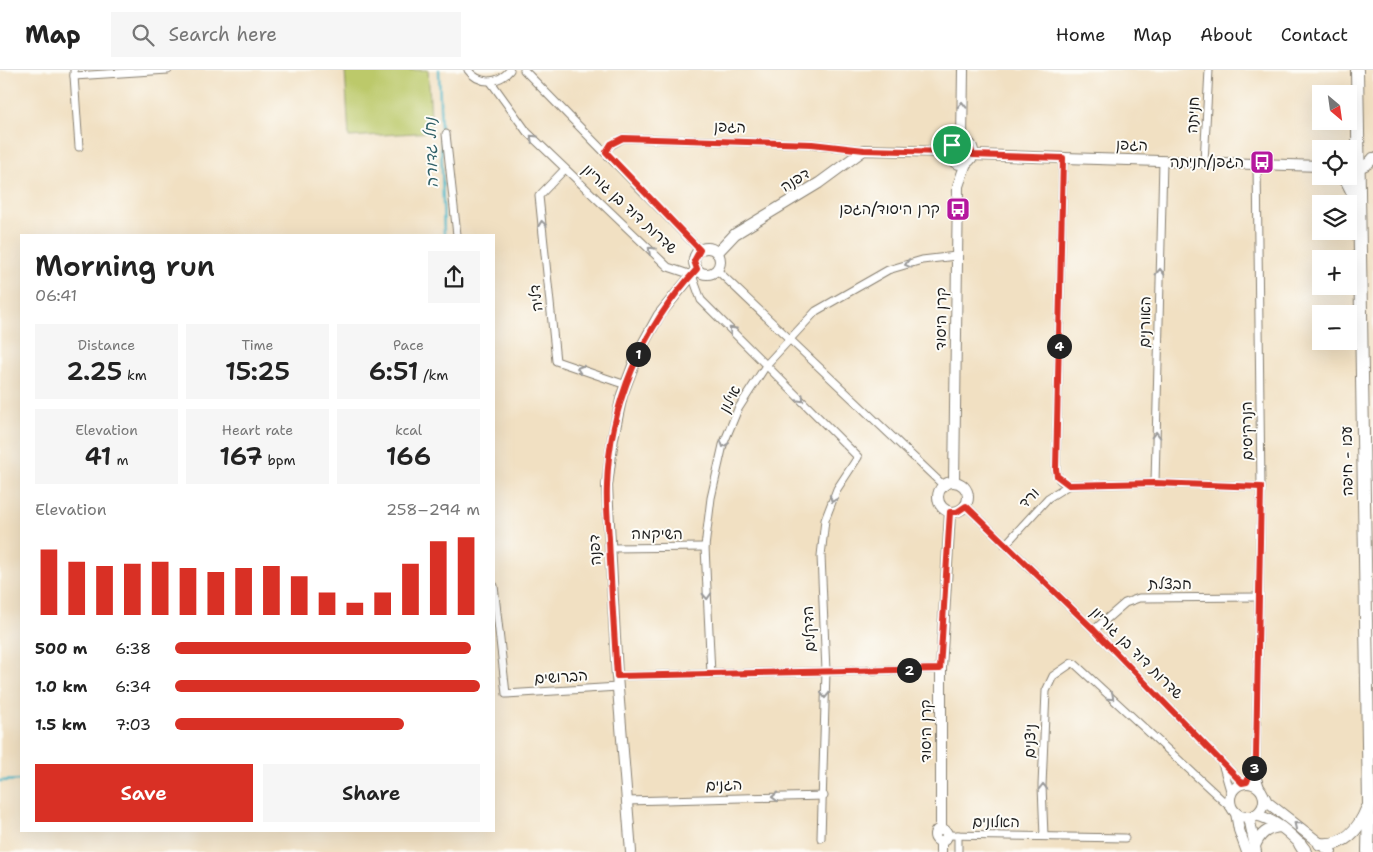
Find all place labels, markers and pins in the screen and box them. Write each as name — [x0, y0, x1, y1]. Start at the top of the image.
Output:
pin — [931, 124, 973, 166]
bus stop icon: הגפן/חניתה — [1249, 149, 1275, 175]
place label: הגפן/חניתה — [1170, 152, 1244, 172]
bus stop icon: קרן היסוד/הגפן — [945, 196, 971, 222]
place label: קרן היסוד/הגפן — [839, 199, 940, 219]
pin: 4 — [1046, 334, 1072, 358]
pin: 1 — [626, 342, 650, 366]
pin: 2 — [896, 658, 922, 682]
pin: 3 — [1242, 756, 1266, 780]

